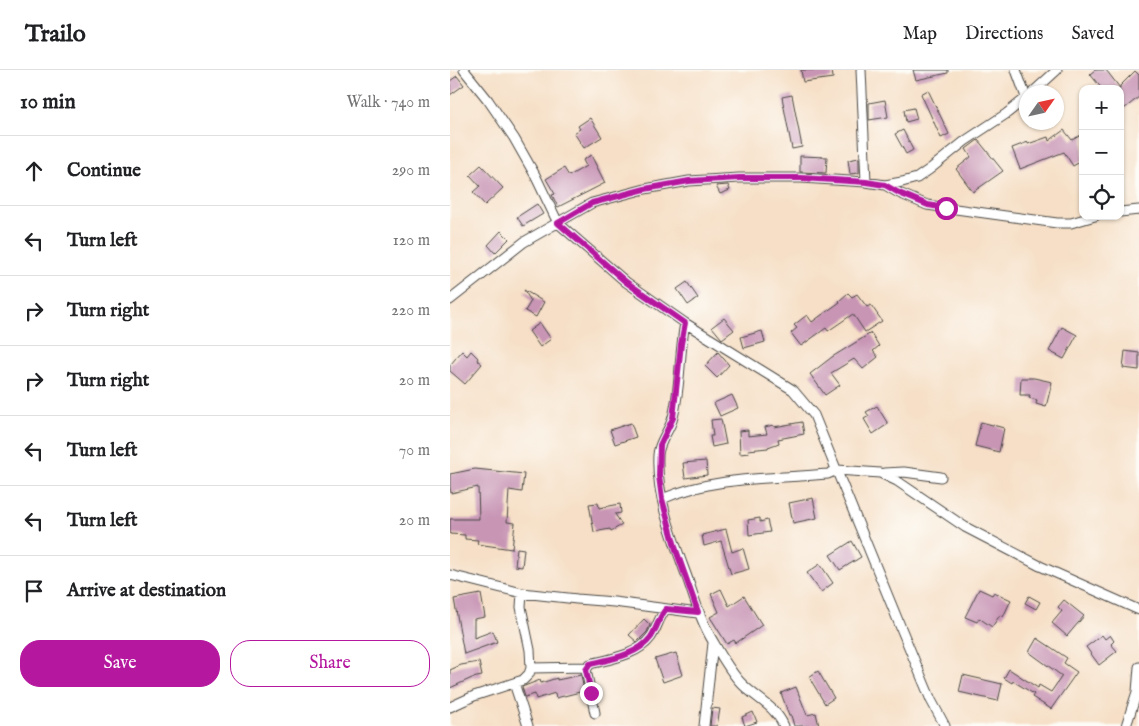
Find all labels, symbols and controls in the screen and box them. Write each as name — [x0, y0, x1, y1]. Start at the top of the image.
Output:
text: Trailo — [25, 19, 86, 50]
text: Map — [903, 23, 937, 46]
text: Directions — [965, 23, 1043, 46]
text: Saved — [1071, 23, 1114, 46]
north arrow — [1019, 85, 1064, 130]
map controls — [1079, 85, 1124, 220]
button: + — [1079, 85, 1124, 130]
text: 10 min — [20, 89, 76, 116]
text: Walk · 740 m — [346, 93, 430, 113]
button: − — [1079, 130, 1124, 175]
icon: ahead — [20, 157, 48, 185]
text: Continue — [67, 159, 141, 183]
text: 290 m — [392, 161, 430, 181]
button: locate — [1079, 175, 1124, 220]
route start — [935, 197, 958, 220]
icon: left — [20, 227, 48, 255]
text: Turn left — [67, 229, 138, 253]
text: 120 m — [393, 231, 430, 251]
icon: right — [20, 297, 48, 325]
text: Turn right — [67, 299, 149, 323]
text: 220 m — [391, 301, 430, 321]
icon: right — [20, 367, 48, 395]
text: Turn right — [67, 369, 149, 393]
text: 20 m — [399, 371, 430, 391]
icon: left — [20, 437, 48, 465]
text: Turn left — [67, 439, 138, 463]
text: 70 m — [399, 441, 430, 461]
icon: left — [20, 507, 48, 535]
text: Turn left — [67, 509, 138, 533]
text: 20 m — [399, 511, 430, 531]
icon: arrive — [20, 577, 48, 605]
text: Arrive at destination — [67, 579, 226, 603]
button: Save — [20, 640, 220, 687]
button: Share — [230, 640, 430, 687]
route end — [580, 682, 603, 705]

